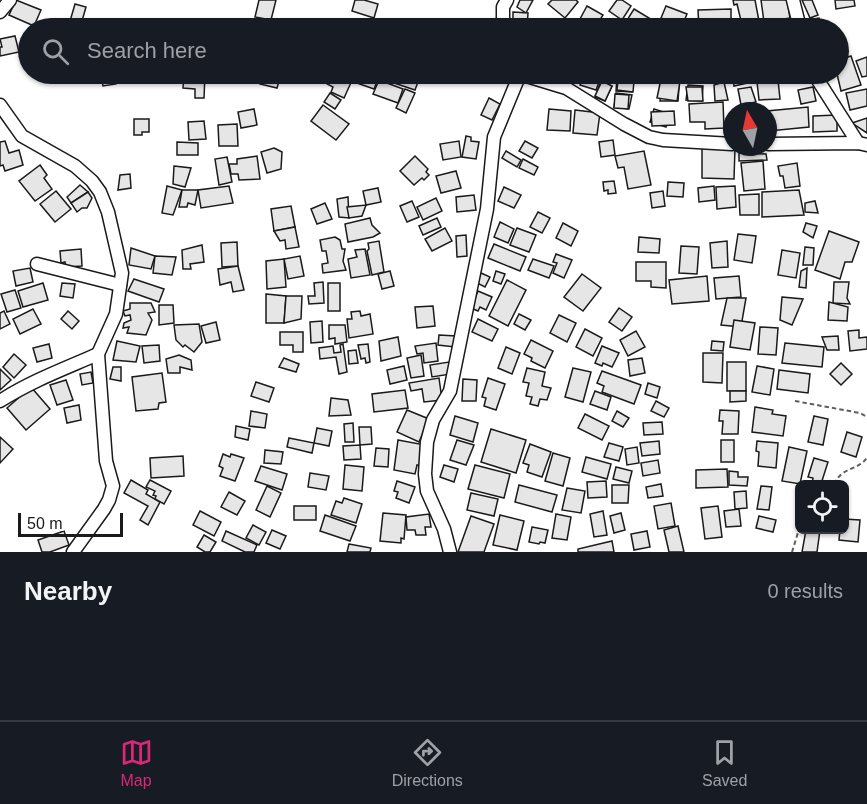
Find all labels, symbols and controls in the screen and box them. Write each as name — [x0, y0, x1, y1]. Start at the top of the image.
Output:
search box — [18, 18, 849, 84]
icon: search — [39, 35, 72, 68]
text: Search here — [87, 38, 207, 63]
north arrow — [723, 102, 777, 156]
map controls — [795, 480, 849, 534]
button: locate — [795, 480, 849, 534]
scale bar — [18, 510, 123, 538]
text: 50 m — [27, 515, 63, 532]
text: Nearby — [24, 576, 112, 606]
text: 0 results — [767, 580, 843, 602]
tab: Map — [120, 736, 153, 790]
tab: Directions — [392, 736, 463, 790]
tab: Saved — [702, 736, 747, 790]

